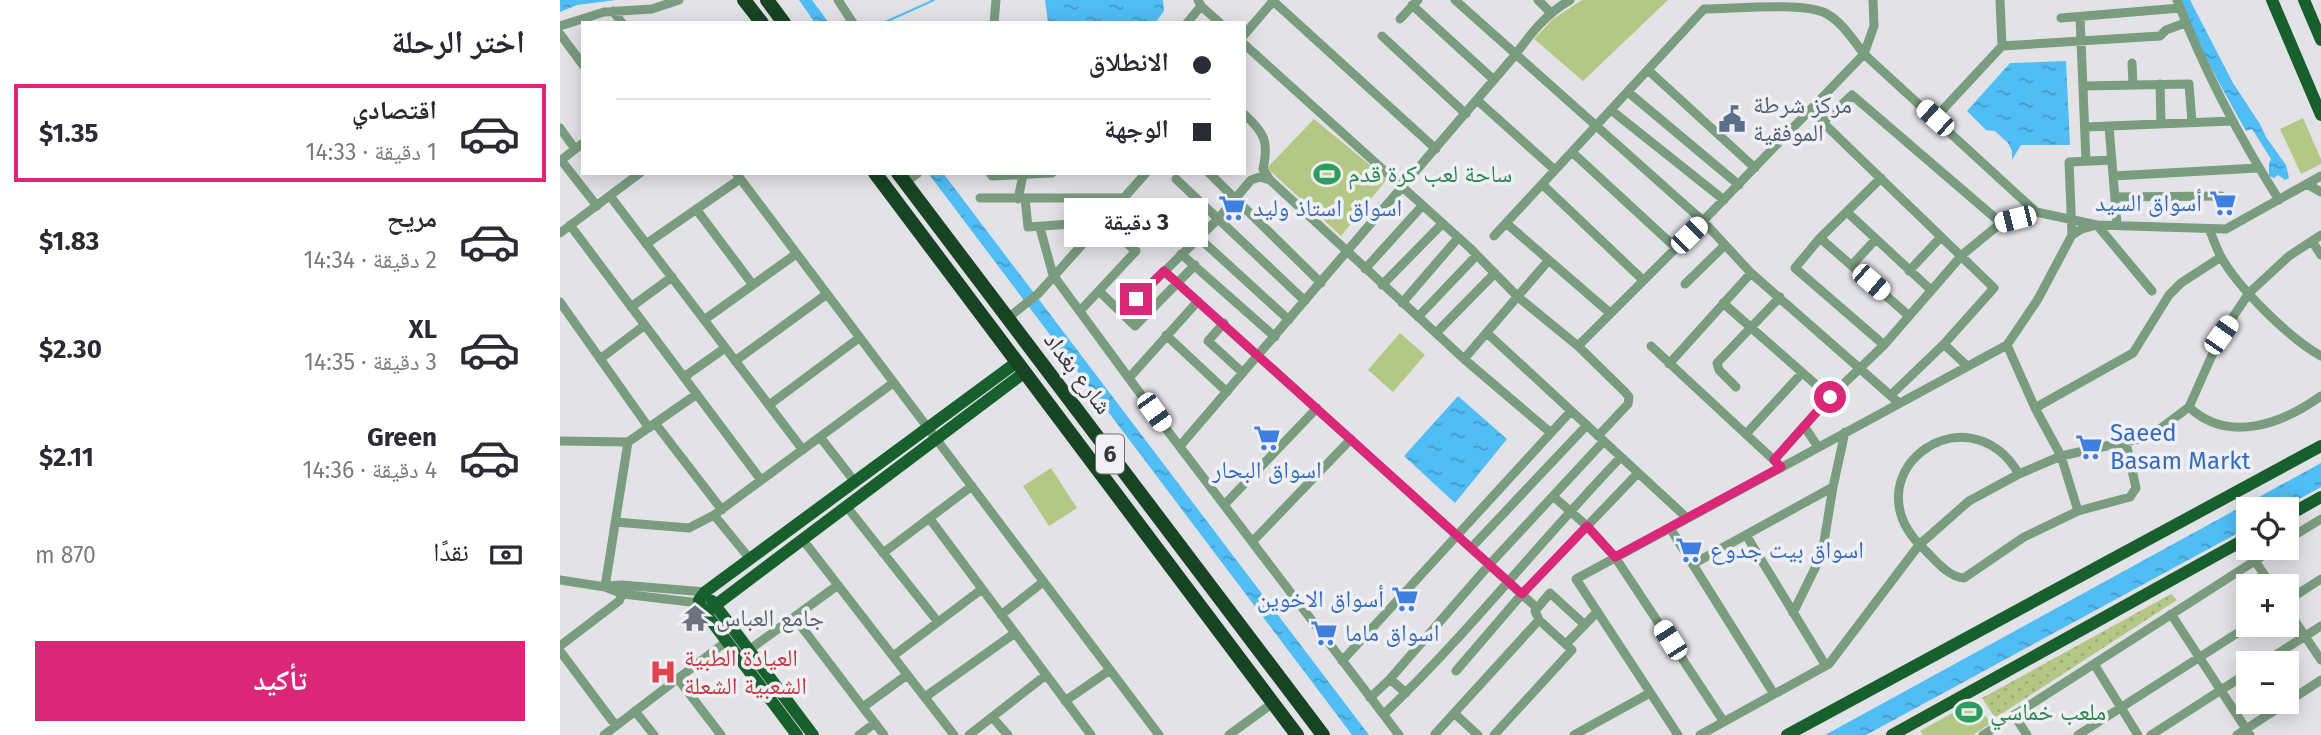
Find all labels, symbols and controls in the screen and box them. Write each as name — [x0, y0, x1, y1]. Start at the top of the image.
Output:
text: اختر الرحلة — [391, 23, 525, 61]
text: الانطلاق — [1089, 47, 1169, 78]
place label: مركز شرطة الموفقية — [1753, 91, 1852, 147]
text: اقتصادي — [352, 95, 437, 126]
car — [1913, 96, 1958, 140]
icon: car — [458, 102, 521, 165]
public building icon: مركز شرطة الموفقية — [1717, 104, 1747, 134]
text: الوجهة — [1104, 114, 1169, 145]
text: $1.35 — [39, 118, 99, 149]
text: 1 دقيقة · 14:33 — [306, 138, 437, 166]
sports icon: ساحة لعب كرة قدم — [1312, 159, 1342, 189]
place label: ساحة لعب كرة قدم — [1348, 160, 1512, 190]
supermarket icon: أسواق السيد — [2208, 188, 2238, 218]
place label: أسواق السيد — [2095, 189, 2202, 217]
supermarket icon: اسواق استاذ وليد — [1217, 193, 1247, 223]
place label: اسواق استاذ وليد — [1253, 194, 1402, 222]
callout: 3 دقيقة — [1064, 198, 1208, 246]
text: مريح — [387, 203, 437, 234]
car — [1993, 204, 2038, 234]
text: 3 دقيقة — [1103, 208, 1169, 236]
icon: car — [458, 210, 521, 273]
car — [1667, 213, 1712, 257]
text: $1.83 — [39, 226, 99, 257]
text: 2 دقيقة · 14:34 — [304, 246, 437, 274]
car — [1849, 260, 1894, 304]
route end — [1120, 283, 1152, 315]
car — [2201, 312, 2242, 358]
text: XL — [409, 314, 437, 345]
icon: car — [458, 318, 521, 381]
street label: شارع بغداد — [1037, 326, 1118, 420]
text: $2.30 — [39, 334, 102, 365]
text: 3 دقيقة · 14:35 — [304, 348, 437, 376]
route start — [1814, 381, 1846, 413]
car — [1134, 389, 1175, 435]
place label: Saeed Basam Markt — [2110, 419, 2251, 475]
text: Green — [367, 422, 437, 453]
supermarket icon: اسواق البحار — [1252, 423, 1282, 453]
icon: car — [458, 426, 521, 489]
supermarket icon: Saeed Basam Markt — [2074, 432, 2104, 462]
road number: 6 — [1096, 435, 1124, 474]
text: $2.11 — [39, 442, 94, 473]
text: 4 دقيقة · 14:36 — [303, 456, 437, 484]
place label: اسواق البحار — [1211, 456, 1322, 484]
map controls — [2236, 497, 2299, 714]
button: locate — [2236, 497, 2299, 560]
supermarket icon: اسواق بيت جدوع — [1674, 535, 1704, 565]
icon: cash — [487, 536, 525, 574]
place label: اسواق بيت جدوع — [1710, 536, 1864, 565]
text: نقدًا — [433, 537, 469, 568]
text: 870 m — [35, 541, 96, 569]
button: + — [2236, 574, 2299, 637]
supermarket icon: أسواق الاخوين — [1390, 584, 1420, 614]
place label: أسواق الاخوين — [1257, 585, 1384, 613]
temple icon: جامع العباس — [680, 603, 710, 633]
place label: جامع العباس — [716, 604, 824, 633]
car — [1650, 617, 1691, 663]
supermarket icon: اسواق ماما — [1309, 618, 1339, 648]
place label: اسواق ماما — [1345, 619, 1439, 647]
button: تأكيد — [35, 641, 525, 721]
place label: العيادة الطبية الشعبية الشعلة — [684, 644, 807, 700]
button: − — [2236, 651, 2299, 714]
hospital icon: العيادة الطبية الشعبية الشعلة — [648, 657, 678, 687]
sports icon: ملعب خماسي — [1954, 697, 1984, 727]
place label: ملعب خماسي — [1990, 698, 2106, 731]

